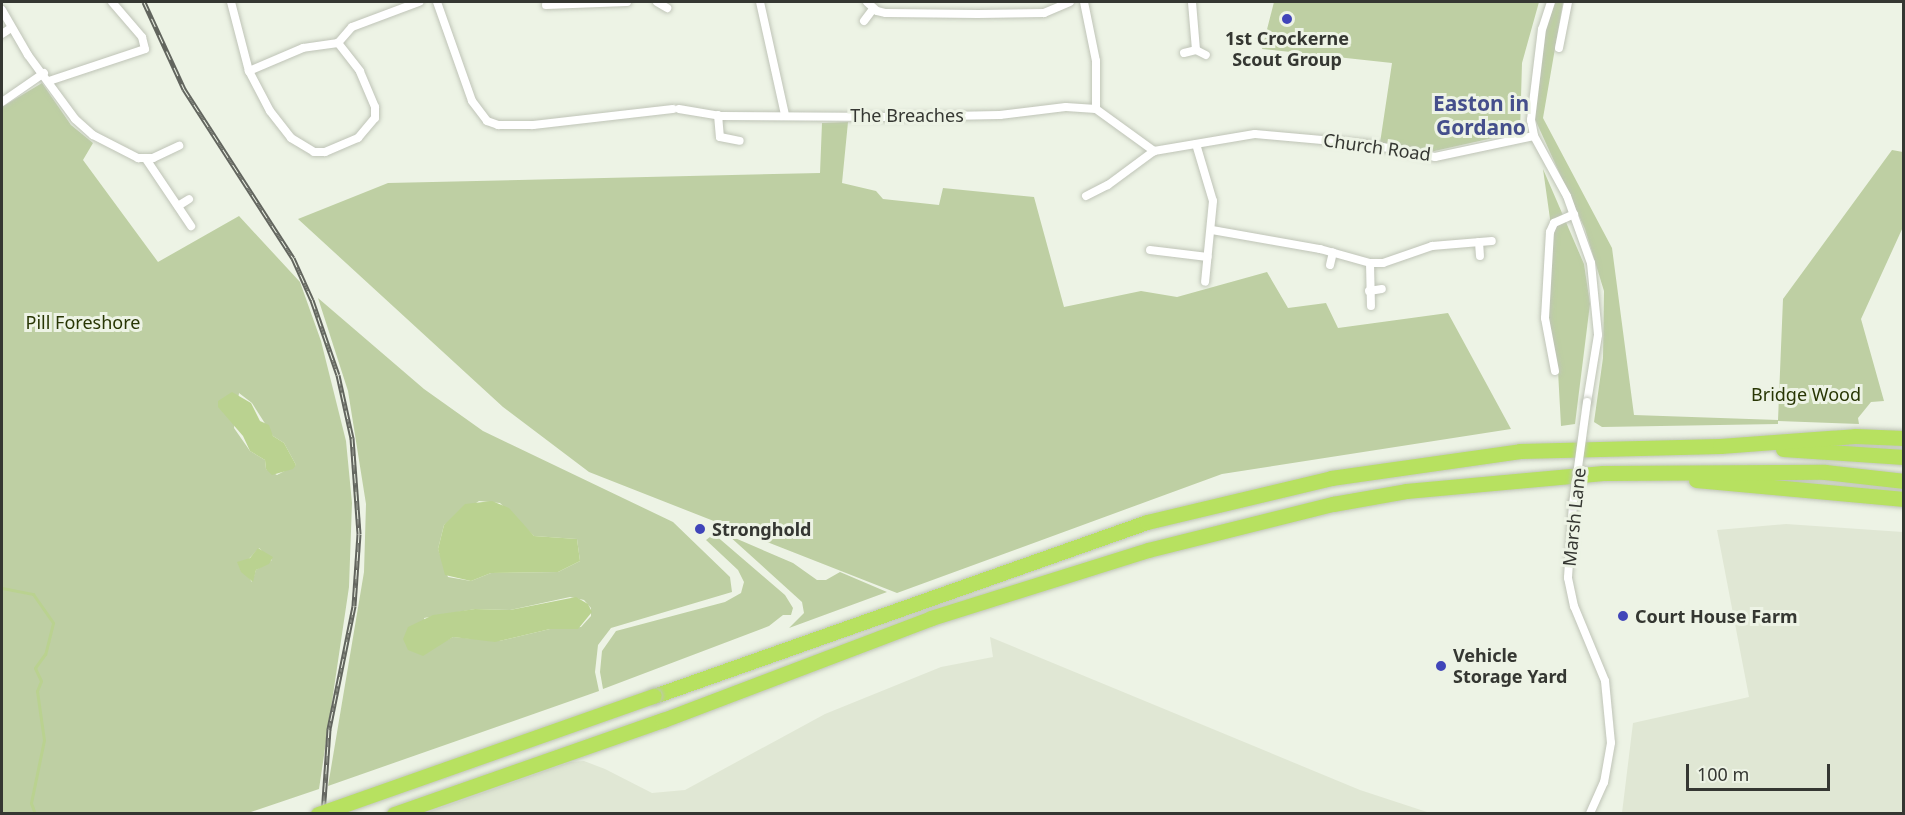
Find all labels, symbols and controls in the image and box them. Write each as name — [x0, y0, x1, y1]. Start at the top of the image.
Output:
marker: 1st Crockerne Scout Group — [1280, 12, 1294, 26]
place label: 1st Crockerne Scout Group — [1225, 28, 1349, 70]
district label: Easton in Gordano — [1433, 90, 1529, 140]
street label: The Breaches — [850, 104, 964, 126]
street label: Church Road — [1322, 129, 1432, 165]
park label: Pill Foreshore — [26, 311, 140, 333]
park label: Bridge Wood — [1751, 383, 1861, 405]
street label: Marsh Lane — [1558, 467, 1590, 567]
place label: Stronghold — [712, 518, 811, 540]
marker: Stronghold — [693, 522, 707, 536]
place label: Court House Farm — [1635, 605, 1797, 627]
marker: Court House Farm — [1616, 609, 1630, 623]
place label: Vehicle Storage Yard — [1453, 645, 1567, 688]
marker: Vehicle Storage Yard — [1434, 659, 1448, 673]
scale bar — [1689, 752, 1833, 790]
text: 100 m — [1697, 762, 1749, 786]

